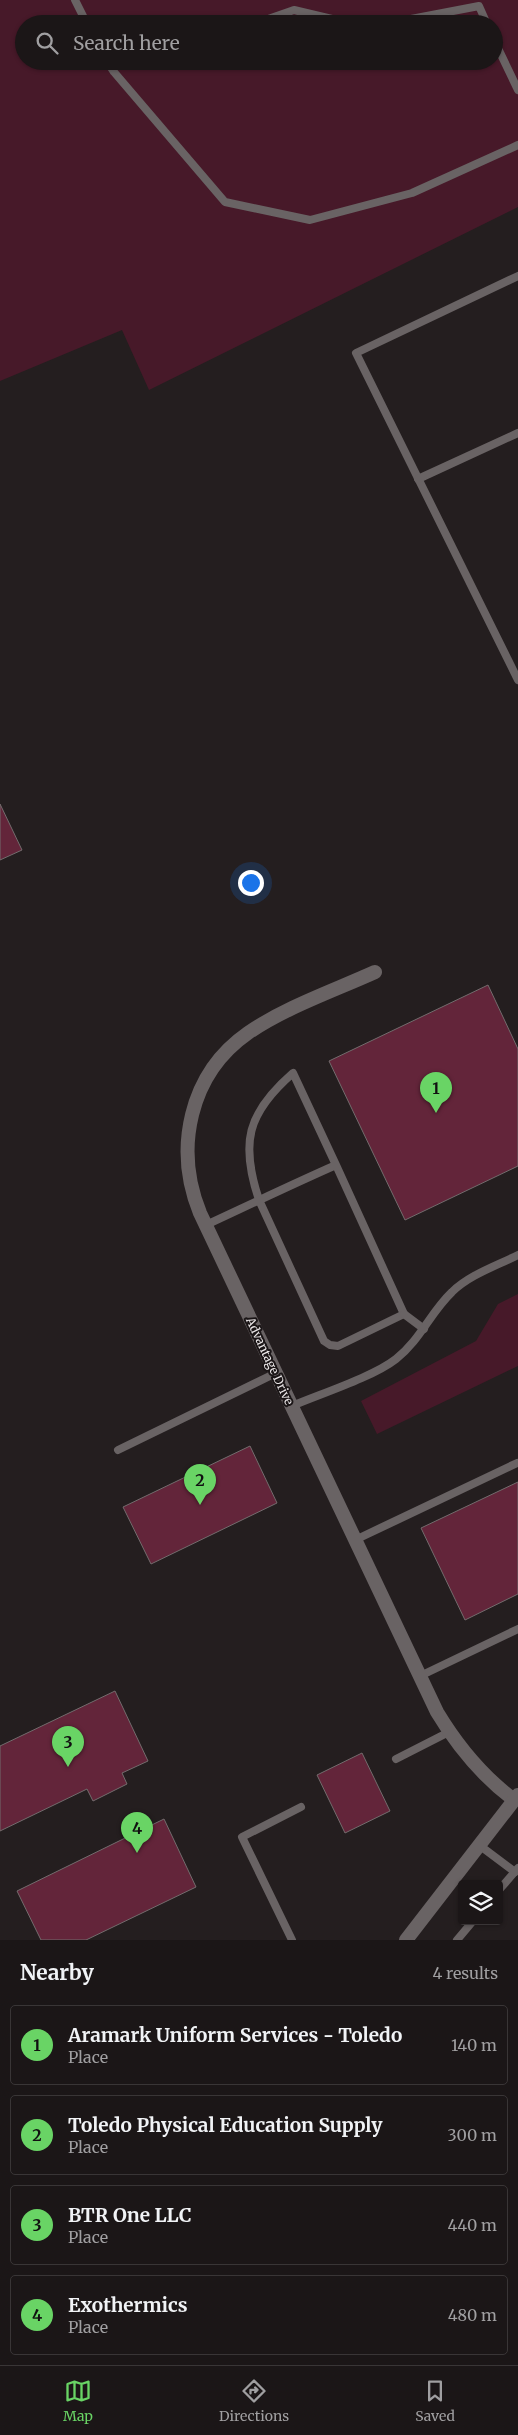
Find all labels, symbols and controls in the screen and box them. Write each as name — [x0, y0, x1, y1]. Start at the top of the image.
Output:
search box — [15, 15, 503, 70]
icon: search — [33, 29, 61, 57]
text: Search here — [73, 31, 180, 55]
your location — [238, 870, 264, 896]
pin: 1 — [420, 1072, 452, 1113]
street label: Advantage Drive — [243, 1314, 297, 1407]
pin: 2 — [184, 1464, 216, 1505]
pin: 3 — [52, 1726, 84, 1767]
pin: 4 — [121, 1812, 153, 1853]
map controls — [458, 1880, 503, 1925]
button: layers — [458, 1880, 503, 1925]
text: Nearby — [20, 1959, 94, 1986]
text: 4 results — [432, 1963, 498, 1983]
text: Aramark Uniform Services - Toledo — [68, 2023, 402, 2047]
text: 1 — [33, 2035, 41, 2055]
text: 140 m — [451, 2035, 497, 2055]
text: Place — [68, 2047, 108, 2067]
text: Toledo Physical Education Supply — [68, 2113, 383, 2137]
text: 2 — [32, 2125, 42, 2145]
text: 300 m — [448, 2125, 497, 2145]
text: Place — [68, 2137, 108, 2157]
text: BTR One LLC — [68, 2203, 192, 2227]
text: 3 — [32, 2215, 42, 2235]
text: 440 m — [447, 2215, 497, 2235]
text: Place — [68, 2227, 108, 2247]
text: Exothermics — [68, 2293, 187, 2317]
text: 4 — [32, 2305, 42, 2325]
text: 480 m — [448, 2305, 497, 2325]
text: Place — [68, 2317, 108, 2337]
tab: Map — [63, 2377, 93, 2425]
tab: Directions — [219, 2377, 289, 2425]
tab: Saved — [415, 2377, 455, 2425]

